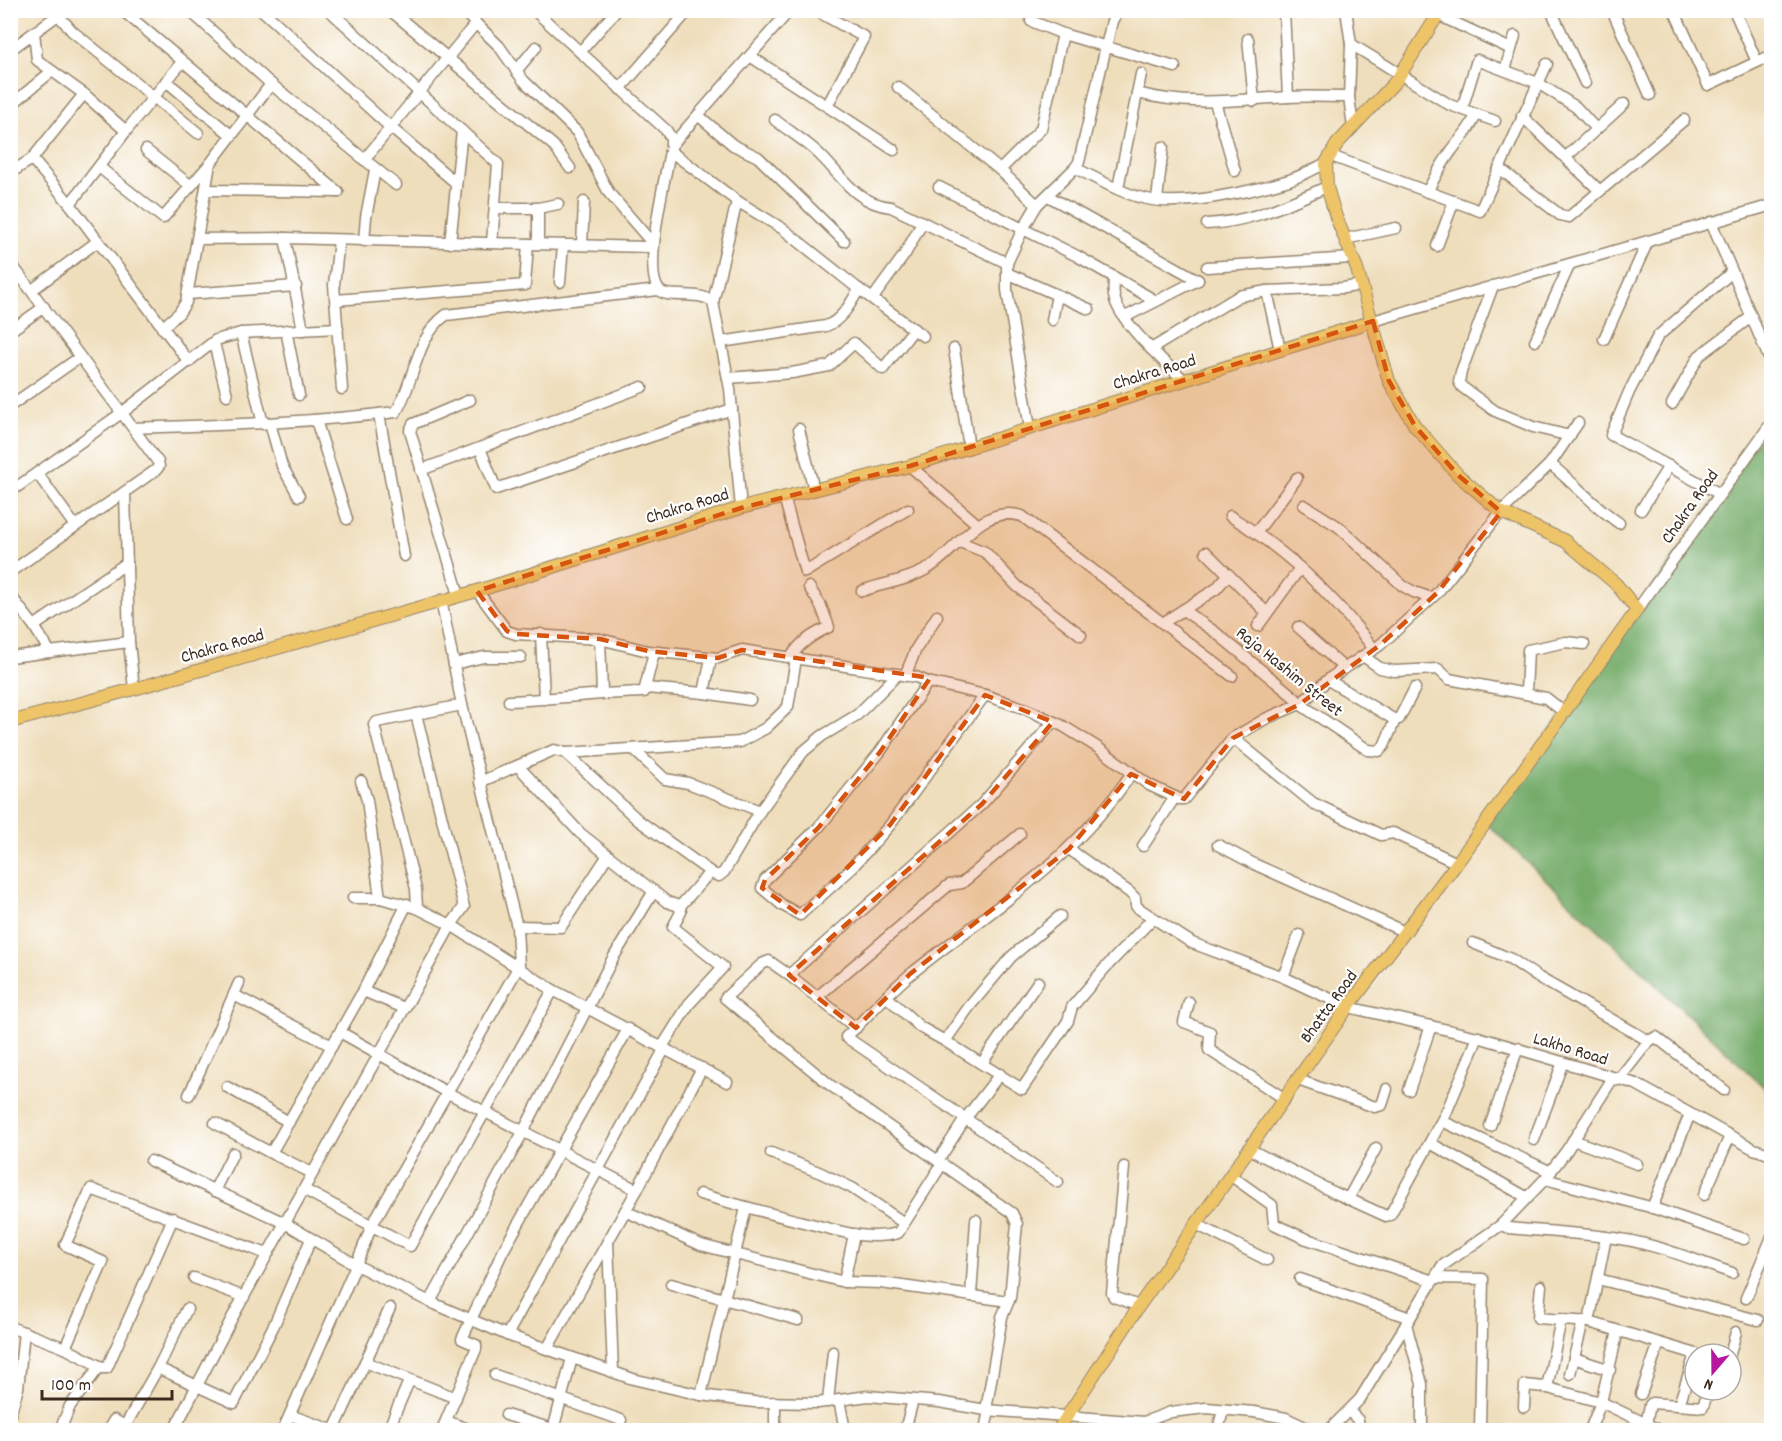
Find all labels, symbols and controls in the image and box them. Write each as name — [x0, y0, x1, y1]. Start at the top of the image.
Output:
street label: Chakra Road — [1110, 349, 1199, 398]
street label: Chakra Road — [1656, 465, 1726, 550]
street label: Chakra Road — [643, 483, 732, 532]
street label: Raja Hashim Street — [1229, 622, 1348, 724]
street label: Chakra Road — [178, 624, 267, 671]
street label: Bhatta Road — [1295, 966, 1365, 1049]
street label: Lakho Road — [1530, 1027, 1611, 1074]
north arrow — [1683, 1342, 1743, 1402]
scale bar — [42, 1363, 172, 1401]
text: N — [1701, 1372, 1716, 1396]
text: 100 m — [51, 1374, 91, 1399]

